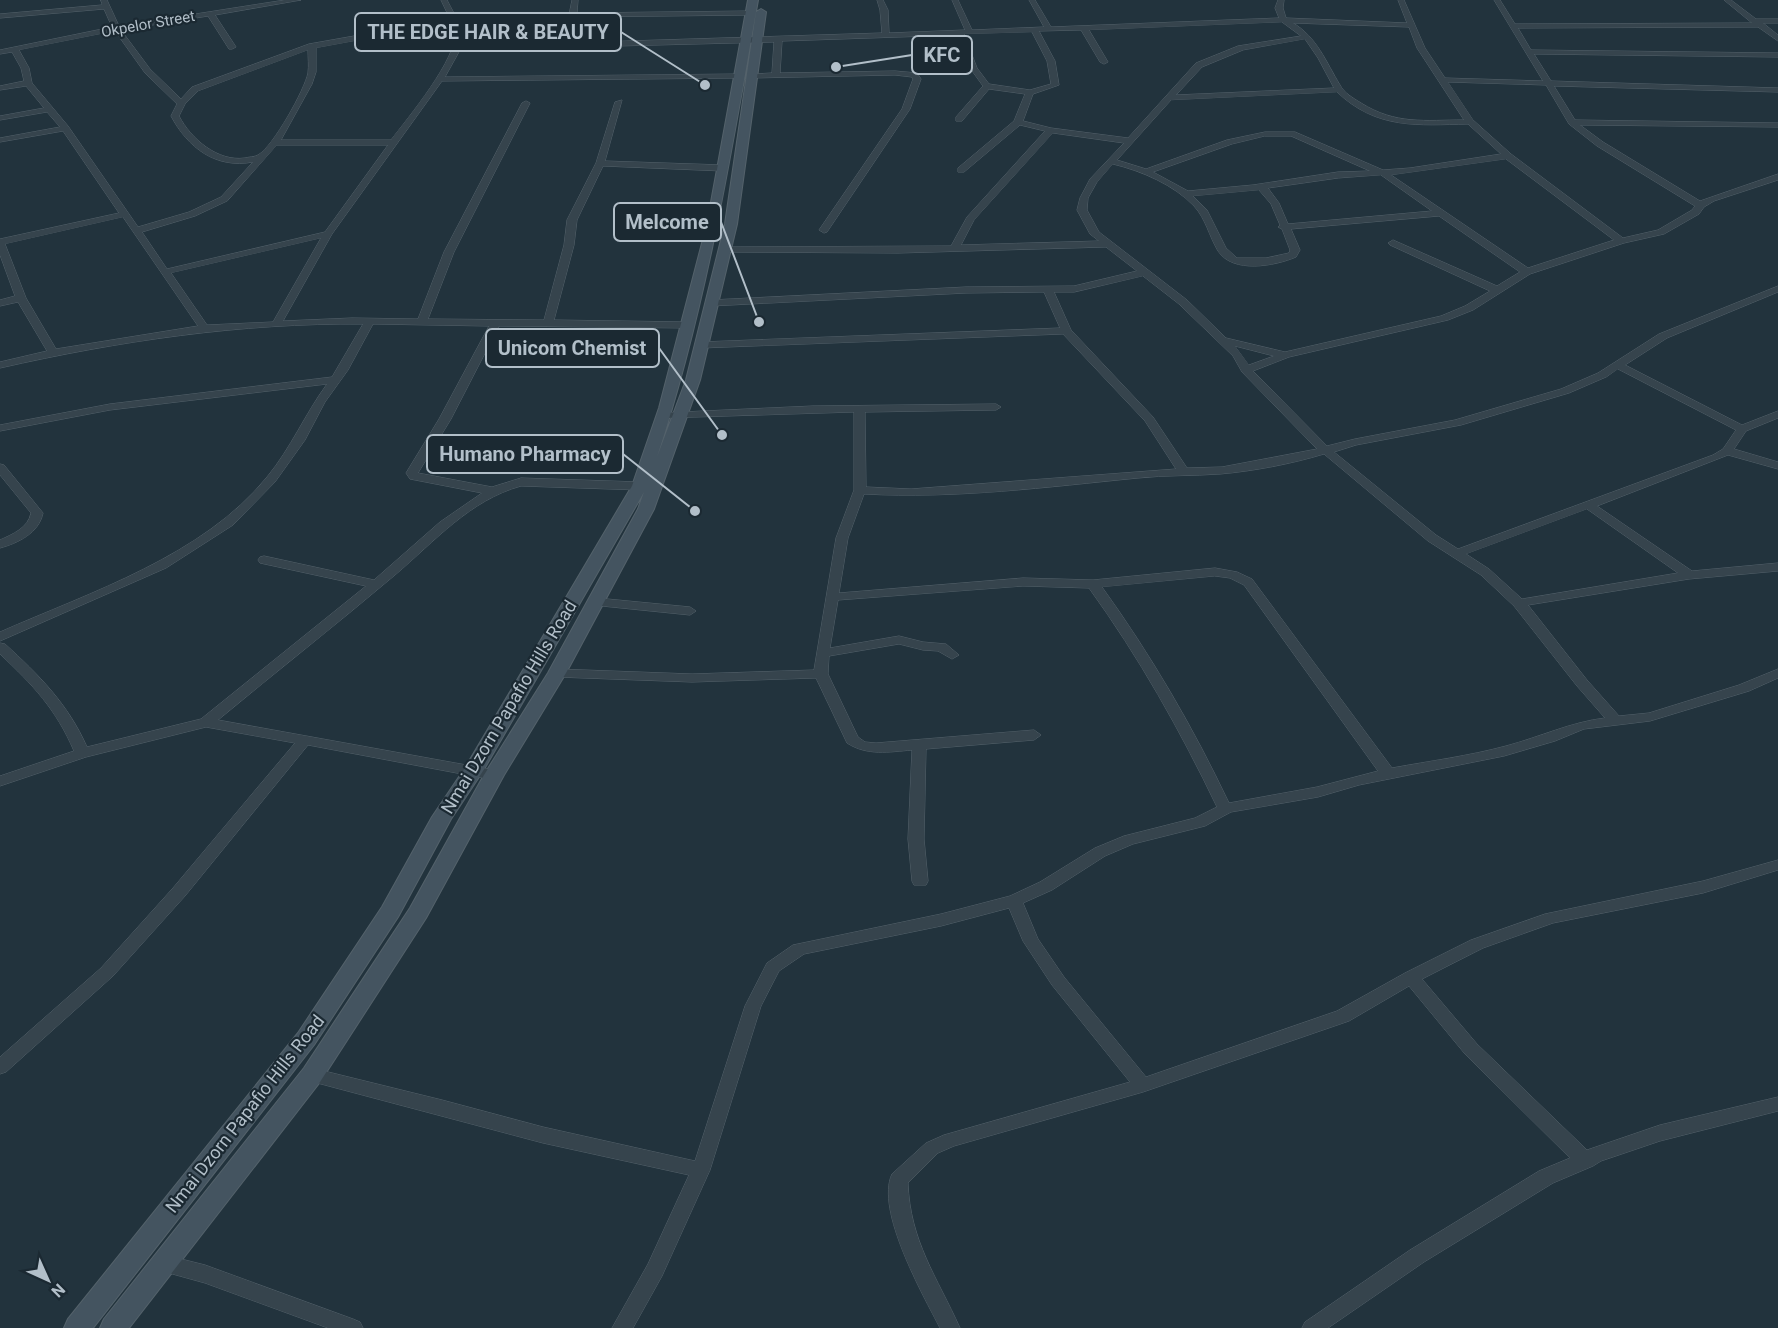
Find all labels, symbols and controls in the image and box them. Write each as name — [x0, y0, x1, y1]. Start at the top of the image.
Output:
street label: Okpelor Street — [100, 7, 196, 41]
callout: THE EDGE HAIR & BEAUTY — [355, 13, 621, 51]
text: THE EDGE HAIR & BEAUTY — [367, 20, 609, 44]
callout: KFC — [912, 36, 972, 74]
text: KFC — [924, 43, 960, 67]
callout: Melcome — [614, 203, 721, 241]
text: Melcome — [625, 210, 709, 234]
callout: Unicom Chemist — [486, 329, 659, 367]
text: Unicom Chemist — [498, 336, 646, 360]
callout: Humano Pharmacy — [427, 435, 623, 473]
text: Humano Pharmacy — [439, 442, 612, 466]
street label: Nmai Dzorn Papafio Hills Road — [436, 596, 581, 817]
street label: Nmai Dzorn Papafio Hills Road — [161, 1011, 328, 1217]
north arrow — [18, 1250, 78, 1310]
text: N — [48, 1280, 69, 1301]

